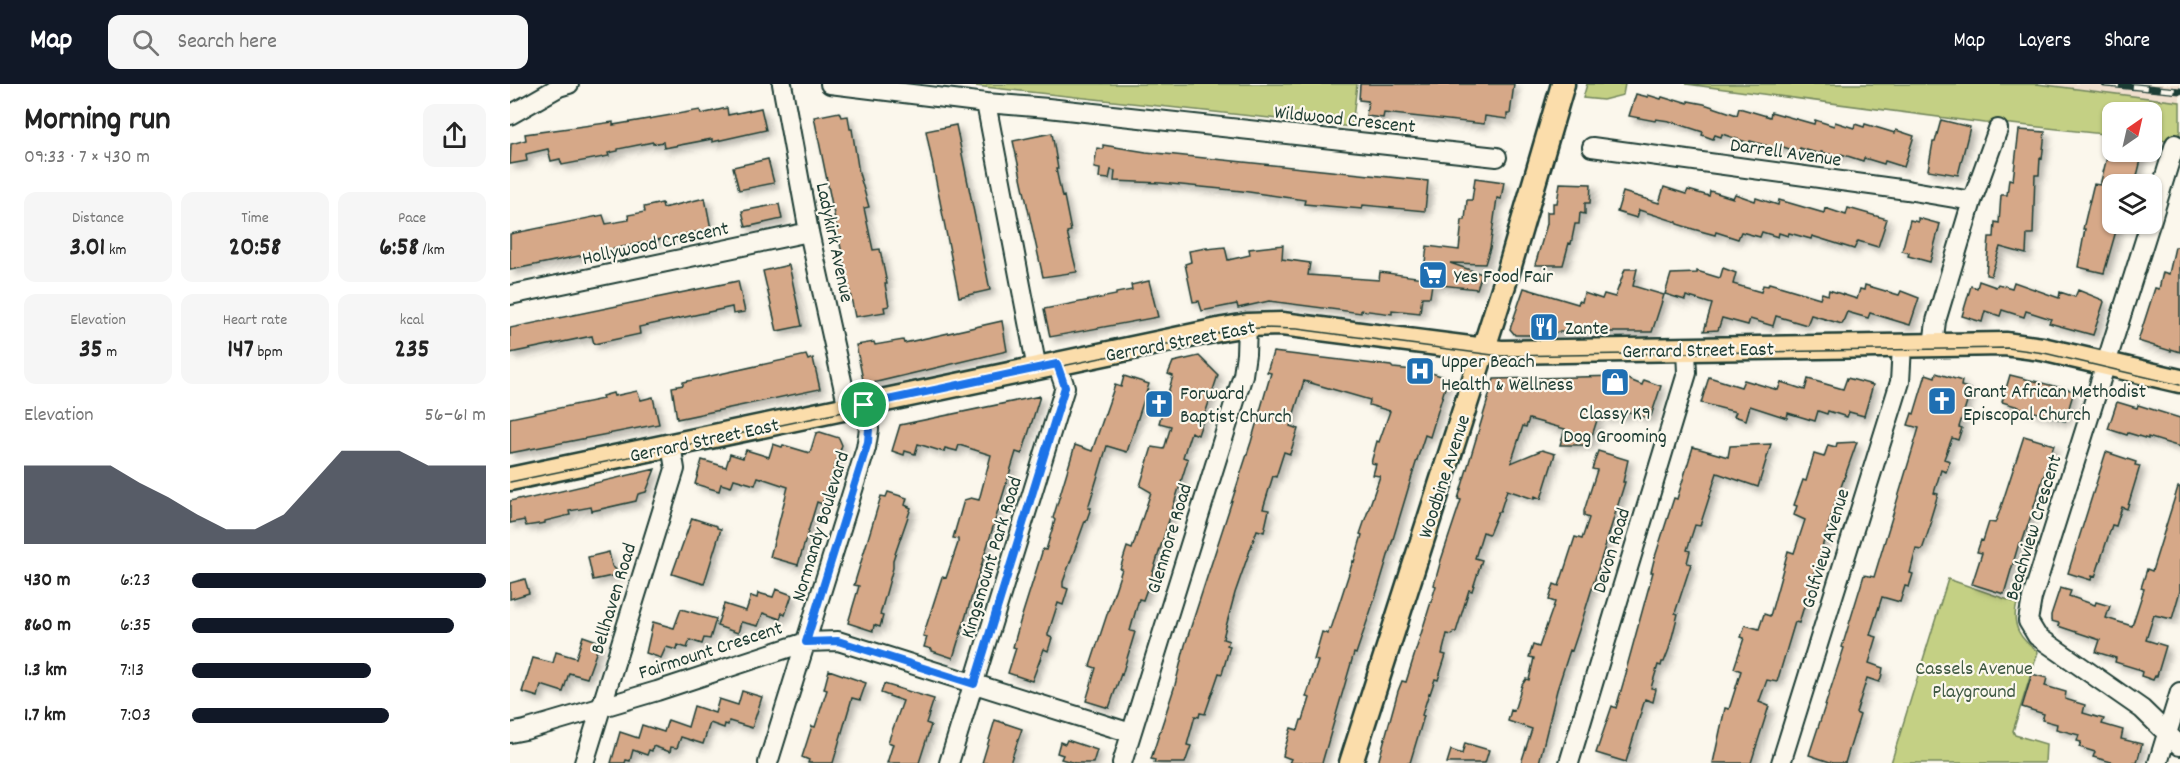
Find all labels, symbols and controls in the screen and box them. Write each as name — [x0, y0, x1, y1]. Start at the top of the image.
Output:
search box — [108, 15, 528, 69]
text: Map — [30, 22, 72, 62]
icon: search — [129, 26, 162, 59]
text: Search here — [177, 27, 277, 58]
text: Map — [1954, 27, 1985, 57]
text: Layers — [2018, 27, 2071, 57]
text: Share — [2104, 27, 2150, 57]
text: Morning run — [24, 98, 171, 145]
street label: Wildwood Crescent — [1273, 100, 1417, 142]
north arrow — [2102, 102, 2162, 162]
map controls — [2102, 102, 2162, 234]
button: share — [423, 104, 486, 167]
street label: Darrell Avenue — [1728, 132, 1843, 176]
text: 09:33 · 7 × 430 m — [24, 144, 150, 172]
button: layers — [2102, 174, 2162, 234]
street label: Ladykirk Avenue — [807, 180, 859, 305]
text: Distance — [72, 207, 124, 230]
text: Time — [241, 207, 269, 230]
text: Pace — [398, 207, 426, 230]
street label: Hollywood Crescent — [580, 216, 732, 274]
text: 3.01 — [70, 230, 105, 267]
text: 20:58 — [229, 230, 281, 267]
text: 6:58 — [379, 230, 419, 267]
text: km — [105, 239, 126, 262]
text: /km — [419, 239, 445, 262]
supermarket icon: Yes Food Fair — [1417, 259, 1449, 291]
place label: Yes Food Fair — [1454, 264, 1554, 292]
text: Elevation — [70, 309, 126, 332]
text: Heart rate — [223, 309, 287, 332]
text: kcal — [400, 309, 424, 332]
restaurant icon: Zante — [1528, 311, 1560, 343]
street label: Gerrard Street East — [1103, 315, 1258, 371]
place label: Zante — [1565, 316, 1609, 344]
text: 35 — [79, 332, 102, 369]
text: 147 — [227, 332, 254, 369]
text: 235 — [395, 332, 429, 369]
street label: Gerrard Street East — [1622, 337, 1774, 367]
text: m — [102, 341, 117, 364]
text: bpm — [254, 341, 283, 364]
place label: Upper Beach Health & Wellness — [1441, 349, 1573, 400]
hospital icon: Upper Beach Health & Wellness — [1404, 355, 1436, 387]
shop icon: Classy K9 Dog Grooming — [1599, 366, 1631, 398]
pin — [838, 379, 889, 430]
place label: Grant African Methodist Episcopal Church — [1963, 379, 2146, 430]
place label: Forward Baptist Church — [1180, 381, 1292, 432]
church icon: Grant African Methodist Episcopal Church — [1926, 385, 1958, 417]
icon: arrive — [847, 388, 880, 421]
church icon: Forward Baptist Church — [1143, 388, 1175, 420]
place label: Classy K9 Dog Grooming — [1563, 401, 1667, 452]
text: Elevation — [24, 402, 94, 430]
text: 56–61 m — [425, 402, 486, 430]
street label: Woodbine Avenue — [1413, 411, 1479, 542]
street label: Gerrard Street East — [627, 412, 782, 471]
street label: Normandy Boulevard — [786, 448, 858, 605]
street label: Beachview Crescent — [1999, 452, 2070, 604]
street label: Kingsmount Park Road — [955, 474, 1031, 642]
street label: Glenmore Road — [1141, 480, 1201, 597]
street label: Golfview Avenue — [1795, 485, 1858, 612]
street label: Devon Road — [1587, 505, 1639, 597]
street label: Bellhaven Road — [585, 540, 645, 658]
text: 430 m — [24, 567, 70, 595]
text: 6:23 — [120, 567, 151, 595]
text: 860 m — [24, 612, 71, 640]
text: 6:35 — [120, 612, 151, 640]
street label: Fairmount Crescent — [635, 615, 787, 688]
park label: Cassels Avenue Playground — [1915, 656, 2033, 707]
text: 1.3 km — [24, 657, 67, 685]
text: 7:13 — [120, 657, 144, 685]
text: 1.7 km — [24, 702, 66, 730]
text: 7:03 — [120, 702, 151, 730]

